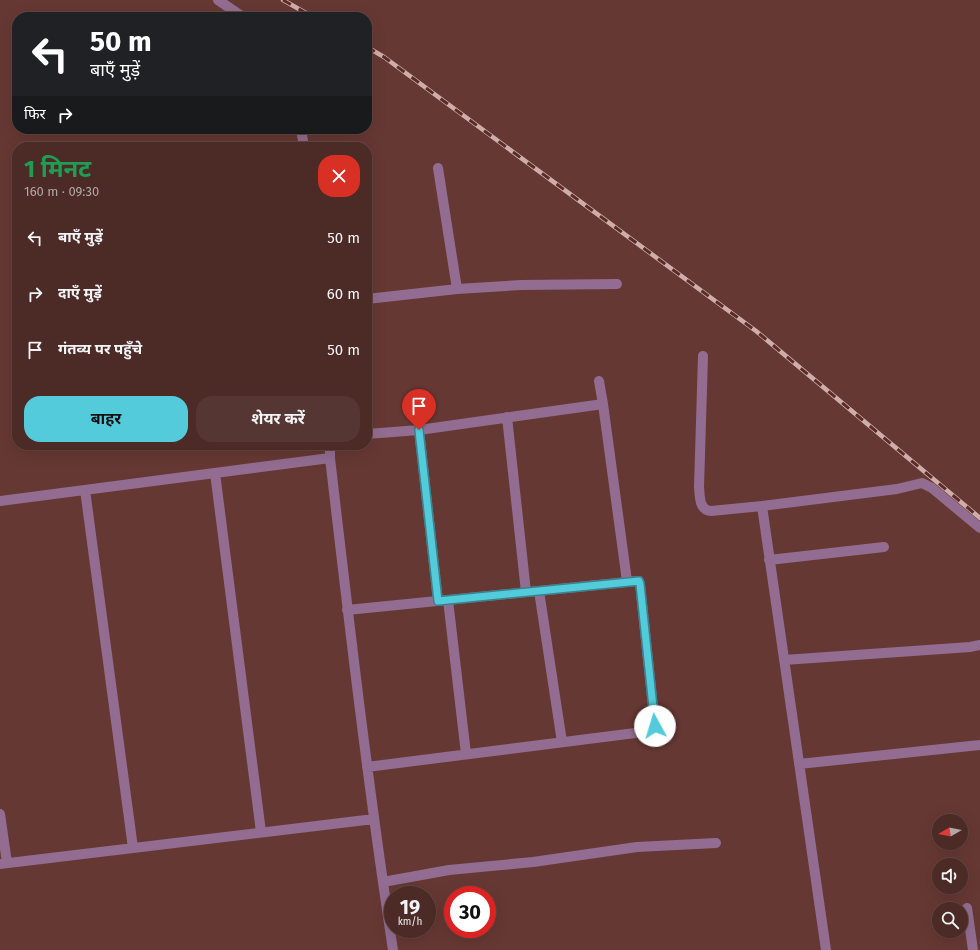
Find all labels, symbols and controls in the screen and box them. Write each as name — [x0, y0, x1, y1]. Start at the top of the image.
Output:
text: 50 m — [90, 25, 152, 58]
icon: left — [24, 28, 76, 80]
text: बाएँ मुड़ें — [90, 59, 140, 81]
icon: right — [54, 104, 76, 126]
text: फिर — [24, 105, 46, 123]
text: 1 मिनट — [24, 155, 91, 183]
button: close — [318, 155, 360, 197]
text: 160 m · 09:30 — [24, 184, 99, 199]
icon: left — [24, 227, 46, 249]
text: बाएँ मुड़ें — [58, 228, 103, 246]
text: 50 m — [327, 229, 360, 247]
icon: right — [24, 283, 46, 305]
text: दाएँ मुड़ें — [58, 284, 102, 302]
text: 60 m — [327, 285, 360, 303]
icon: arrive — [24, 339, 46, 361]
text: गंतव्य पर पहुँचे — [58, 340, 142, 358]
text: 50 m — [327, 341, 360, 359]
pin — [402, 389, 436, 430]
icon: arrive — [408, 395, 430, 417]
button: बाहर — [24, 396, 188, 442]
button: शेयर करें — [196, 396, 360, 442]
position arrow — [634, 705, 676, 747]
north arrow — [932, 814, 968, 850]
map controls — [932, 814, 968, 938]
button: sound — [932, 858, 968, 894]
speed limit sign: 30 — [444, 886, 496, 938]
text: 19 — [400, 895, 420, 919]
button: search — [932, 902, 968, 938]
text: km/h — [398, 916, 422, 928]

